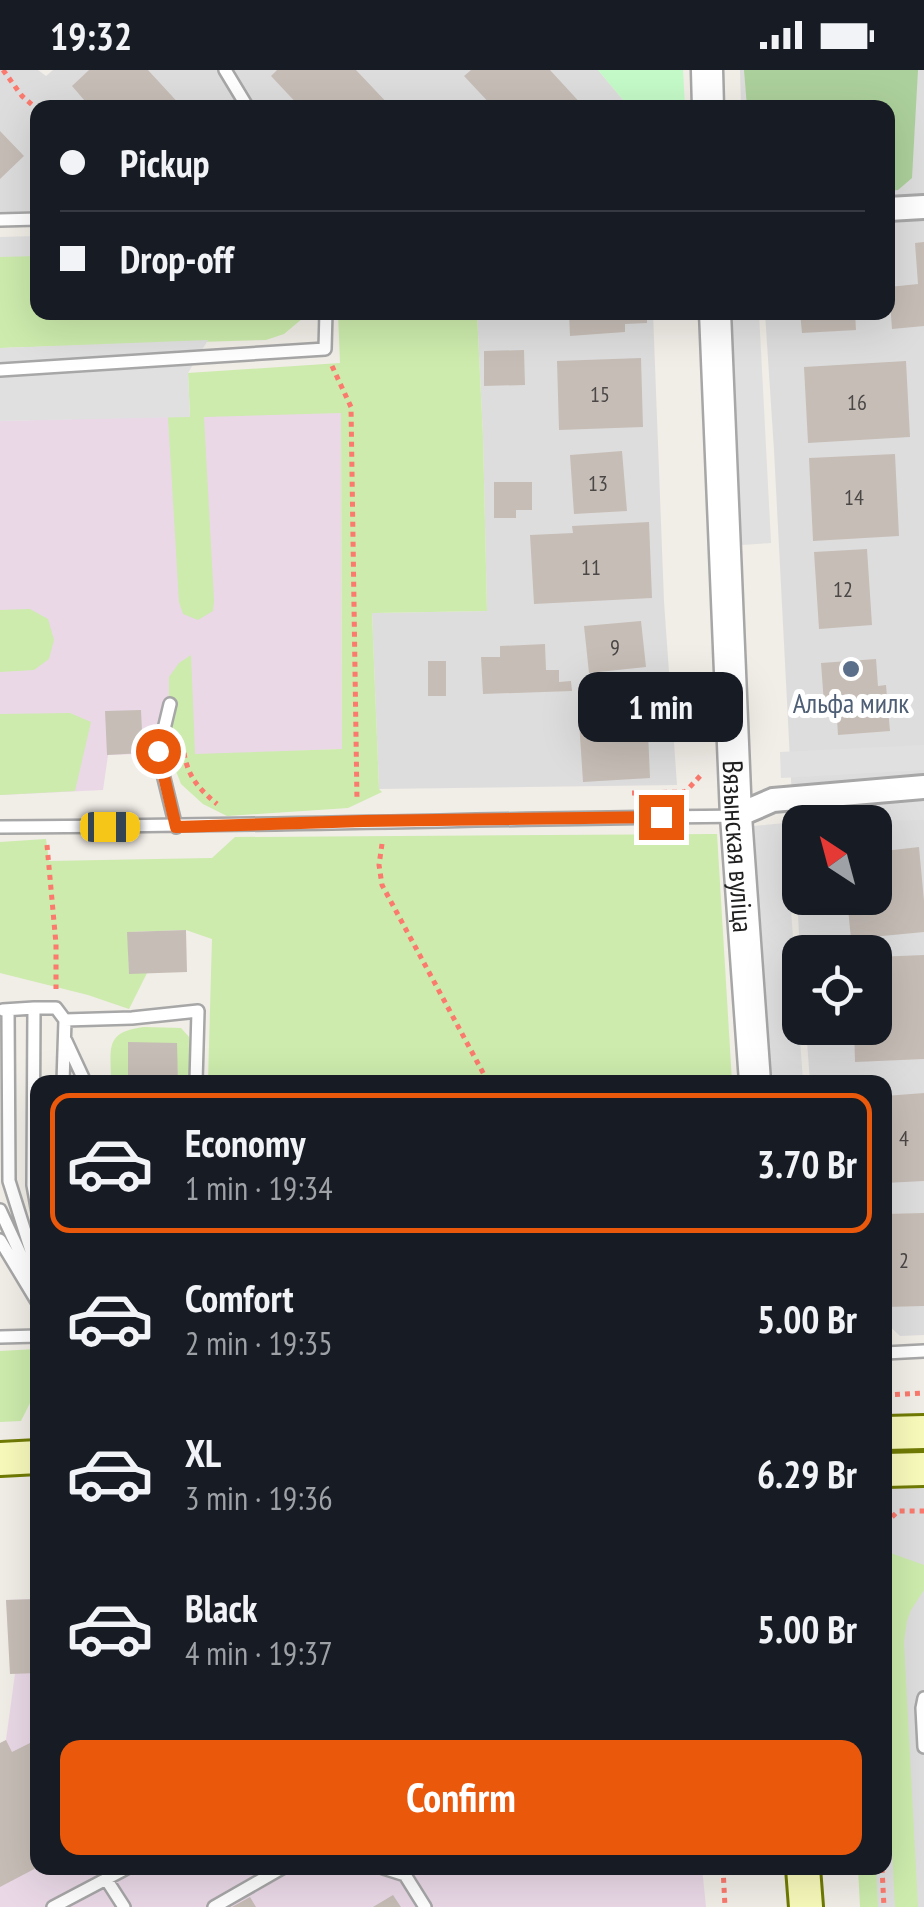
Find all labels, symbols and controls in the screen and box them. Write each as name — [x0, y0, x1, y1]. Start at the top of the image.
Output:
text: 19:32 — [50, 11, 132, 60]
text: Pickup — [120, 138, 210, 187]
text: Drop-off — [120, 234, 234, 283]
house number: 15 — [590, 380, 610, 408]
house number: 16 — [847, 388, 867, 416]
house number: 13 — [588, 469, 608, 497]
house number: 14 — [844, 483, 864, 511]
house number: 11 — [581, 553, 601, 581]
house number: 12 — [833, 575, 853, 603]
house number: 9 — [610, 633, 620, 661]
marker: Альфа милк — [840, 658, 862, 680]
callout: 1 min — [578, 672, 744, 742]
place label: Альфа милк — [793, 684, 909, 721]
text: 1 min — [628, 686, 693, 728]
route start — [136, 729, 181, 774]
street label: Вязынская вуліца — [715, 760, 763, 934]
route end — [639, 795, 684, 840]
north arrow — [782, 805, 892, 915]
map controls — [782, 805, 892, 1045]
car — [80, 812, 140, 842]
button: locate — [782, 935, 892, 1045]
icon: car — [65, 1118, 155, 1208]
text: Economy — [185, 1118, 305, 1167]
house number: 4 — [899, 1124, 909, 1152]
text: 3.70 Br — [757, 1139, 857, 1188]
text: 1 min · 19:34 — [185, 1167, 333, 1209]
house number: 2 — [899, 1246, 909, 1274]
icon: car — [65, 1273, 155, 1363]
text: Comfort — [185, 1273, 294, 1322]
text: 5.00 Br — [757, 1294, 857, 1343]
text: 2 min · 19:35 — [185, 1322, 333, 1364]
icon: car — [65, 1428, 155, 1518]
text: XL — [185, 1428, 221, 1477]
text: 6.29 Br — [757, 1449, 857, 1498]
text: 3 min · 19:36 — [185, 1477, 333, 1519]
icon: car — [65, 1583, 155, 1673]
text: Black — [185, 1583, 258, 1632]
text: 5.00 Br — [757, 1604, 857, 1653]
text: 4 min · 19:37 — [185, 1632, 333, 1674]
button: Confirm — [60, 1740, 862, 1855]

